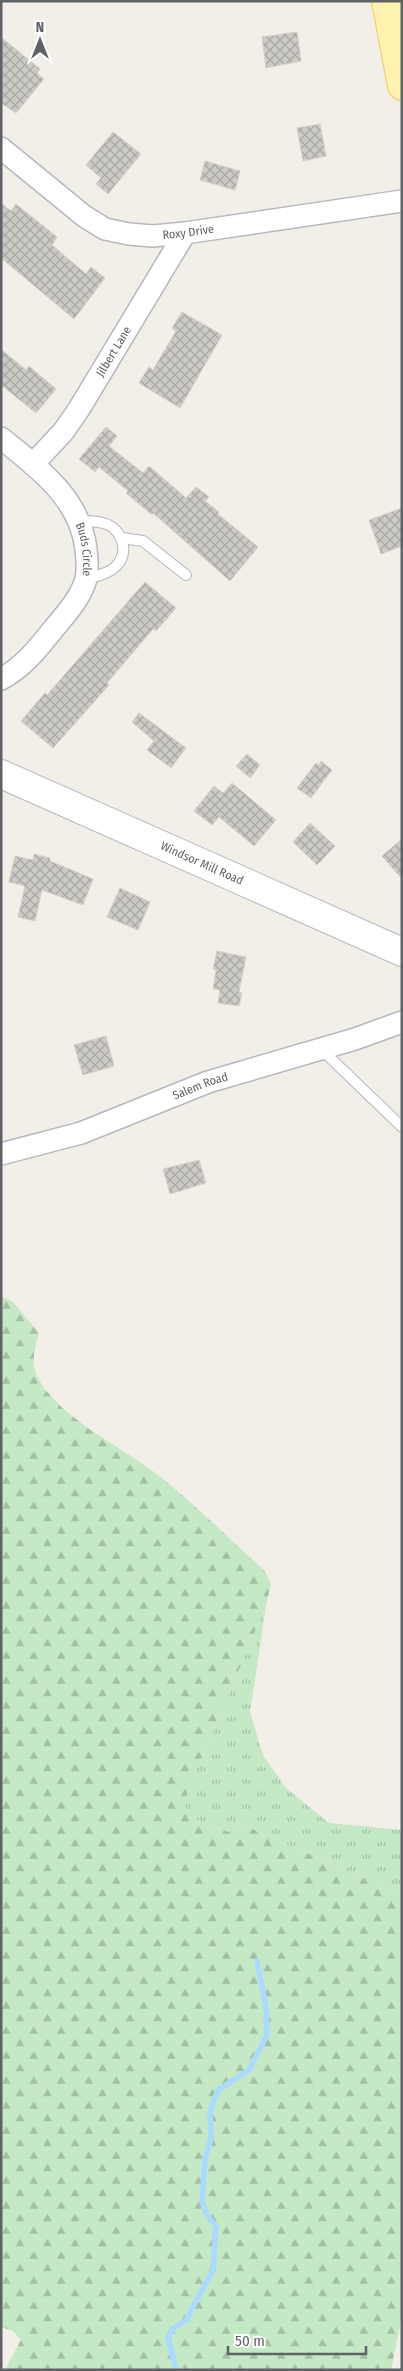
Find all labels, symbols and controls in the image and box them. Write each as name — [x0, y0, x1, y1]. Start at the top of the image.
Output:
north arrow — [15, 15, 65, 65]
text: N — [36, 19, 44, 36]
street label: Roxy Drive — [162, 222, 215, 242]
street label: Jilbert Lane — [93, 324, 134, 379]
street label: Buds Circle — [73, 520, 94, 577]
street label: Windsor Mill Road — [159, 839, 246, 888]
street label: Salem Road — [171, 1070, 229, 1102]
scale bar — [228, 2324, 366, 2356]
text: 50 m — [235, 2332, 265, 2350]

